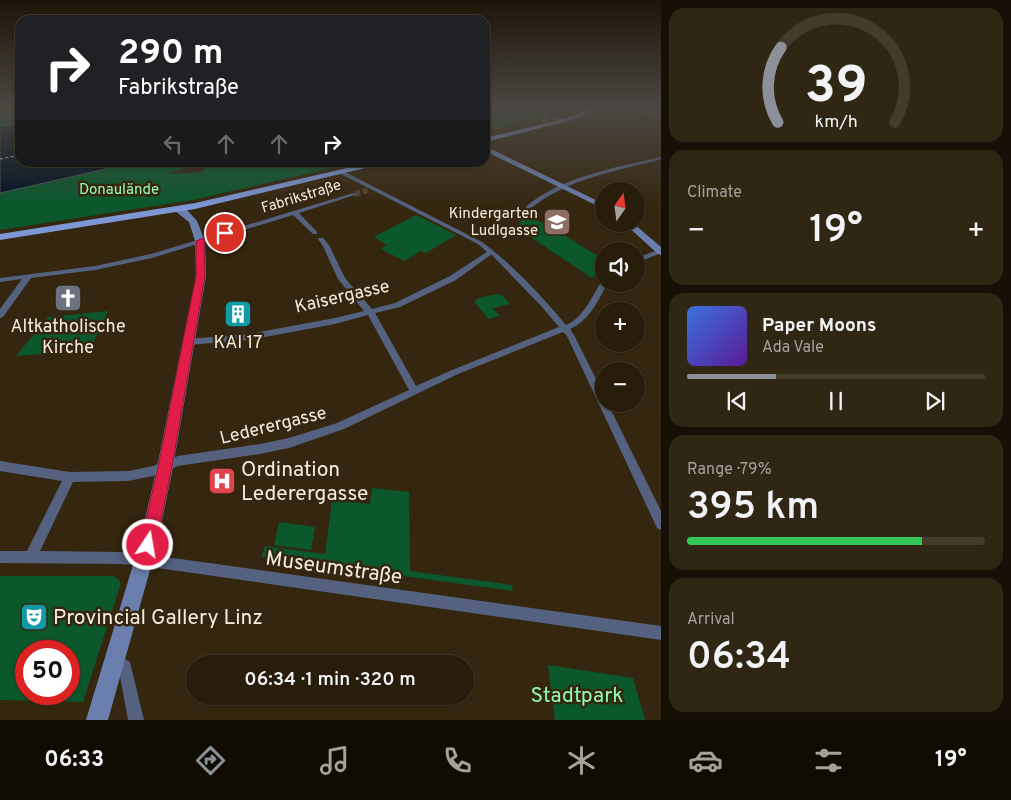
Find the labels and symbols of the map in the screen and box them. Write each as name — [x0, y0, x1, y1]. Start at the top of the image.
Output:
street label: Fabrikstraße — [259, 176, 344, 219]
park label: Donaulände — [79, 181, 159, 200]
north arrow — [595, 182, 645, 232]
place label: Kindergarten Ludlgasse — [449, 205, 538, 241]
school or university icon: Kindergarten Ludlgasse — [542, 207, 572, 237]
pin — [204, 212, 246, 254]
street label: Kaisergasse — [293, 275, 392, 320]
church icon: Altkatholische Kirche — [53, 283, 83, 313]
building icon: KAI 17 — [223, 299, 253, 329]
place label: Altkatholische Kirche — [10, 316, 126, 360]
place label: KAI 17 — [213, 332, 263, 355]
street label: Lederergasse — [218, 402, 329, 451]
place label: Ordination Lederergasse — [241, 457, 368, 508]
hospital icon: Ordination Lederergasse — [207, 466, 237, 496]
position arrow — [121, 518, 173, 570]
street label: Museumstraße — [264, 546, 404, 591]
theatre icon: Provincial Gallery Linz — [19, 602, 49, 632]
place label: Provincial Gallery Linz — [53, 605, 263, 632]
speed limit sign: 50 — [15, 640, 80, 705]
park label: Stadtpark — [530, 683, 624, 710]

